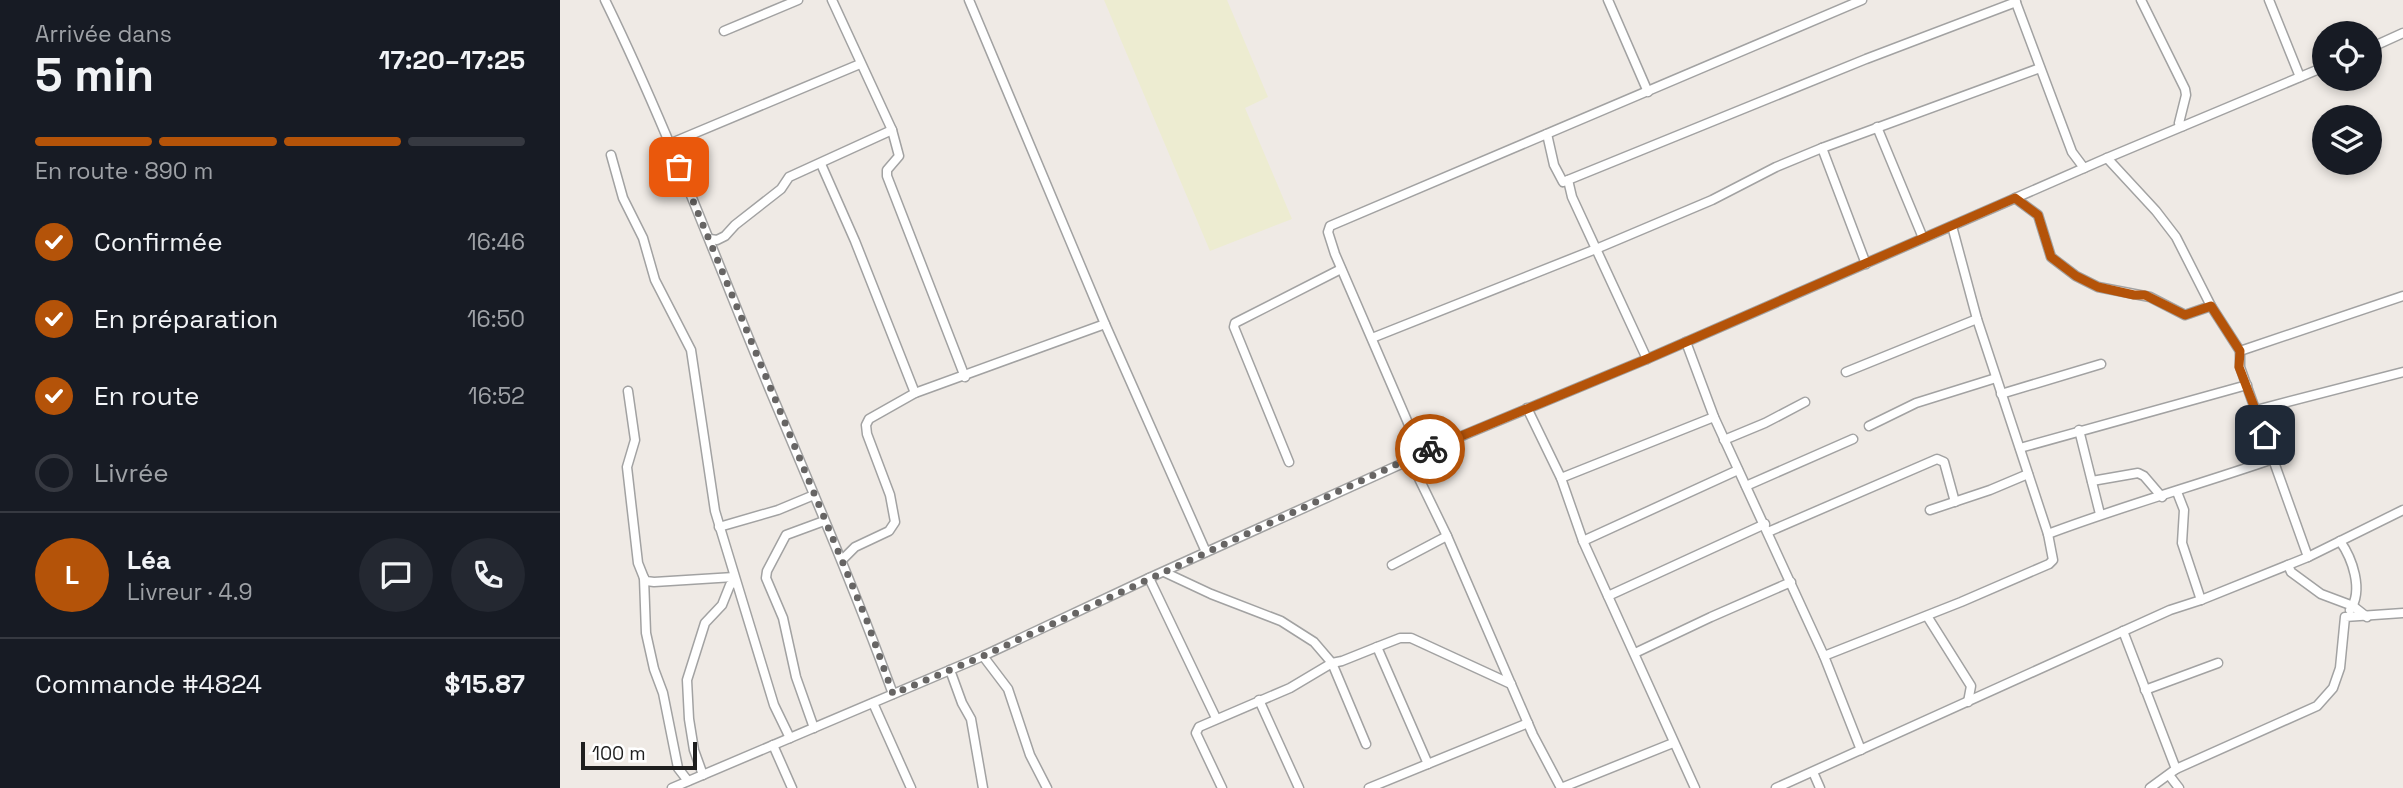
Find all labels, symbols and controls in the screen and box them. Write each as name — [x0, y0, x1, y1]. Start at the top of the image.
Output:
text: Arrivée dans — [35, 19, 172, 49]
map controls — [2312, 21, 2382, 175]
button: locate — [2312, 21, 2382, 91]
text: 17:20–17:25 — [379, 43, 525, 77]
text: 5 min — [35, 46, 154, 104]
button: layers — [2312, 105, 2382, 175]
pin — [649, 137, 709, 197]
icon: bag — [660, 148, 698, 186]
text: En route · 890 m — [35, 156, 213, 186]
icon: check — [35, 223, 73, 261]
text: Confirmée — [94, 225, 223, 259]
text: 16:46 — [467, 227, 525, 257]
icon: check — [35, 300, 73, 338]
text: En préparation — [94, 302, 278, 336]
text: 16:50 — [467, 304, 525, 334]
icon: check — [35, 377, 73, 415]
text: En route — [94, 379, 199, 413]
text: 16:52 — [468, 381, 525, 411]
pin — [2235, 405, 2295, 465]
courier — [1395, 414, 1465, 484]
icon: home — [2246, 416, 2284, 454]
icon: bike — [1411, 430, 1449, 468]
text: Livrée — [94, 456, 169, 490]
button: chat — [359, 538, 433, 612]
button: phone — [451, 538, 525, 612]
text: Léa — [127, 543, 171, 577]
text: L — [65, 558, 79, 592]
text: Livreur · 4.9 — [127, 577, 253, 607]
text: Commande #4824 — [35, 667, 262, 701]
text: $15.87 — [444, 667, 525, 701]
scale bar — [581, 739, 696, 771]
text: 100 m — [592, 741, 646, 766]

